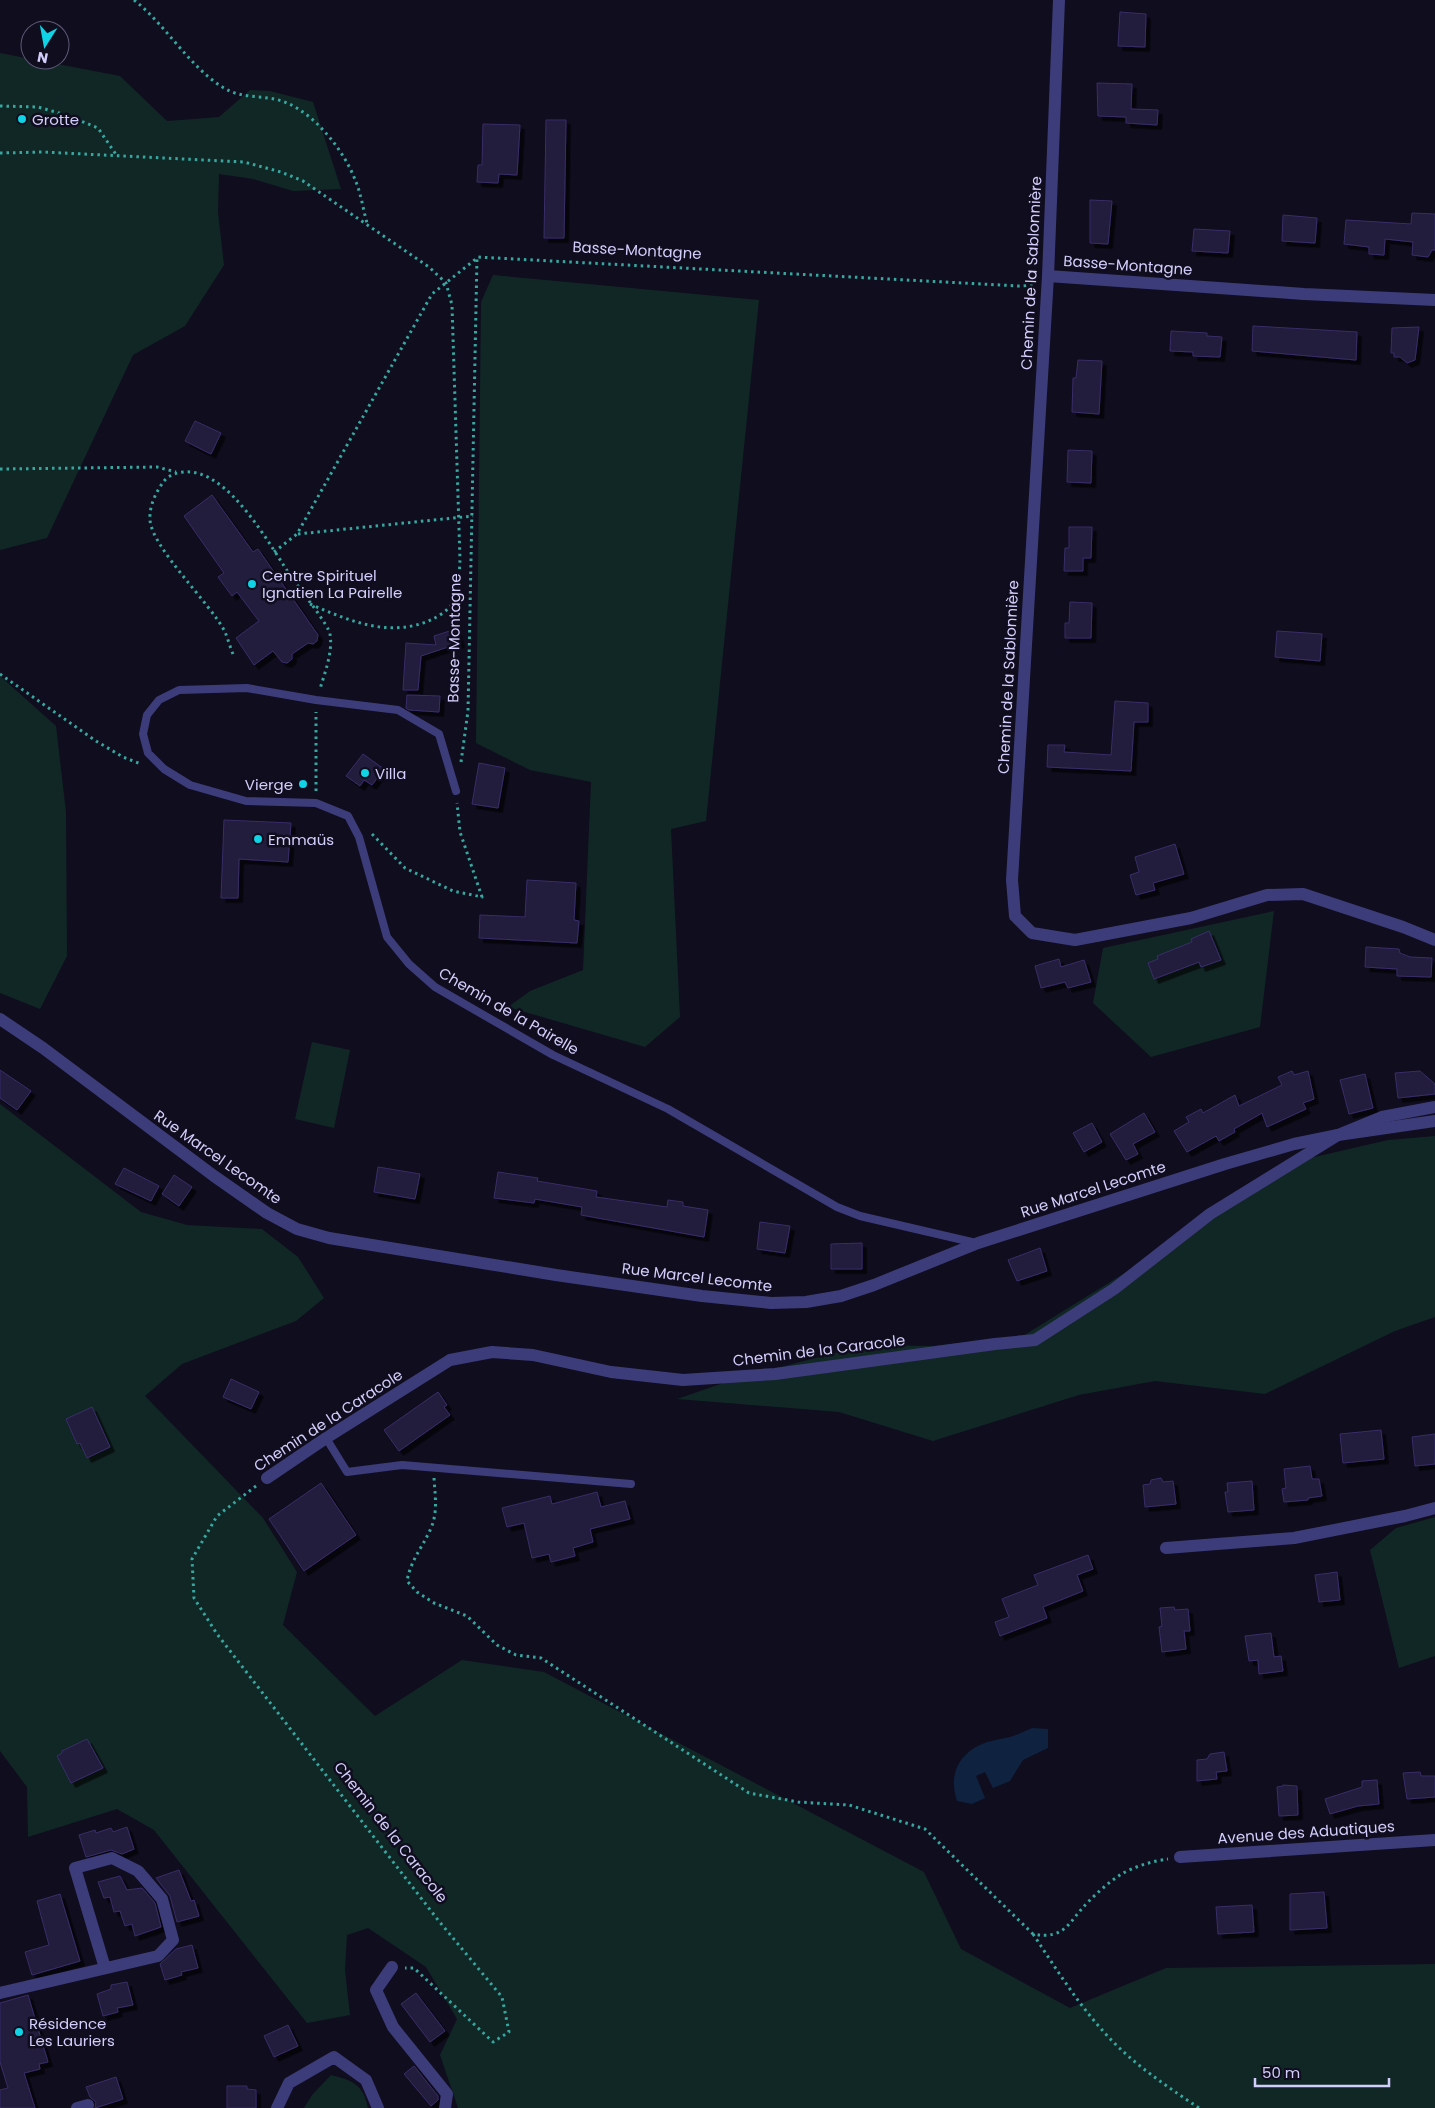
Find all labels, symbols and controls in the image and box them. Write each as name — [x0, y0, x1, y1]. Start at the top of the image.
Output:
north arrow — [20, 20, 70, 70]
text: N — [35, 47, 50, 69]
place label: Grotte — [32, 109, 79, 130]
marker: Grotte — [16, 113, 28, 125]
street label: Chemin de la Sablonnière — [1015, 176, 1047, 370]
street label: Basse-Montagne — [572, 236, 702, 264]
street label: Basse-Montagne — [1063, 250, 1193, 280]
place label: Centre Spirituel Ignatien La Pairelle — [262, 565, 402, 603]
street label: Basse-Montagne — [442, 573, 466, 703]
marker: Centre Spirituel Ignatien La Pairelle — [246, 578, 258, 590]
street label: Chemin de la Sablonnière — [992, 580, 1024, 774]
place label: Villa — [375, 763, 406, 784]
marker: Villa — [359, 767, 371, 779]
place label: Vierge — [245, 774, 293, 795]
marker: Vierge — [297, 778, 309, 790]
place label: Emmaüs — [268, 829, 334, 850]
marker: Emmaüs — [252, 833, 264, 845]
street label: Chemin de la Pairelle — [435, 962, 583, 1060]
street label: Rue Marcel Lecomte — [150, 1105, 286, 1209]
street label: Rue Marcel Lecomte — [1018, 1156, 1168, 1222]
street label: Rue Marcel Lecomte — [621, 1257, 773, 1297]
street label: Chemin de la Caracole — [732, 1329, 906, 1371]
street label: Chemin de la Caracole — [249, 1364, 407, 1476]
street label: Chemin de la Caracole — [329, 1757, 453, 1907]
street label: Avenue des Aduatiques — [1217, 1815, 1395, 1849]
place label: Résidence Les Lauriers — [29, 2013, 115, 2051]
marker: Résidence Les Lauriers — [13, 2026, 25, 2038]
scale bar — [1255, 2056, 1389, 2088]
text: 50 m — [1262, 2062, 1300, 2083]

